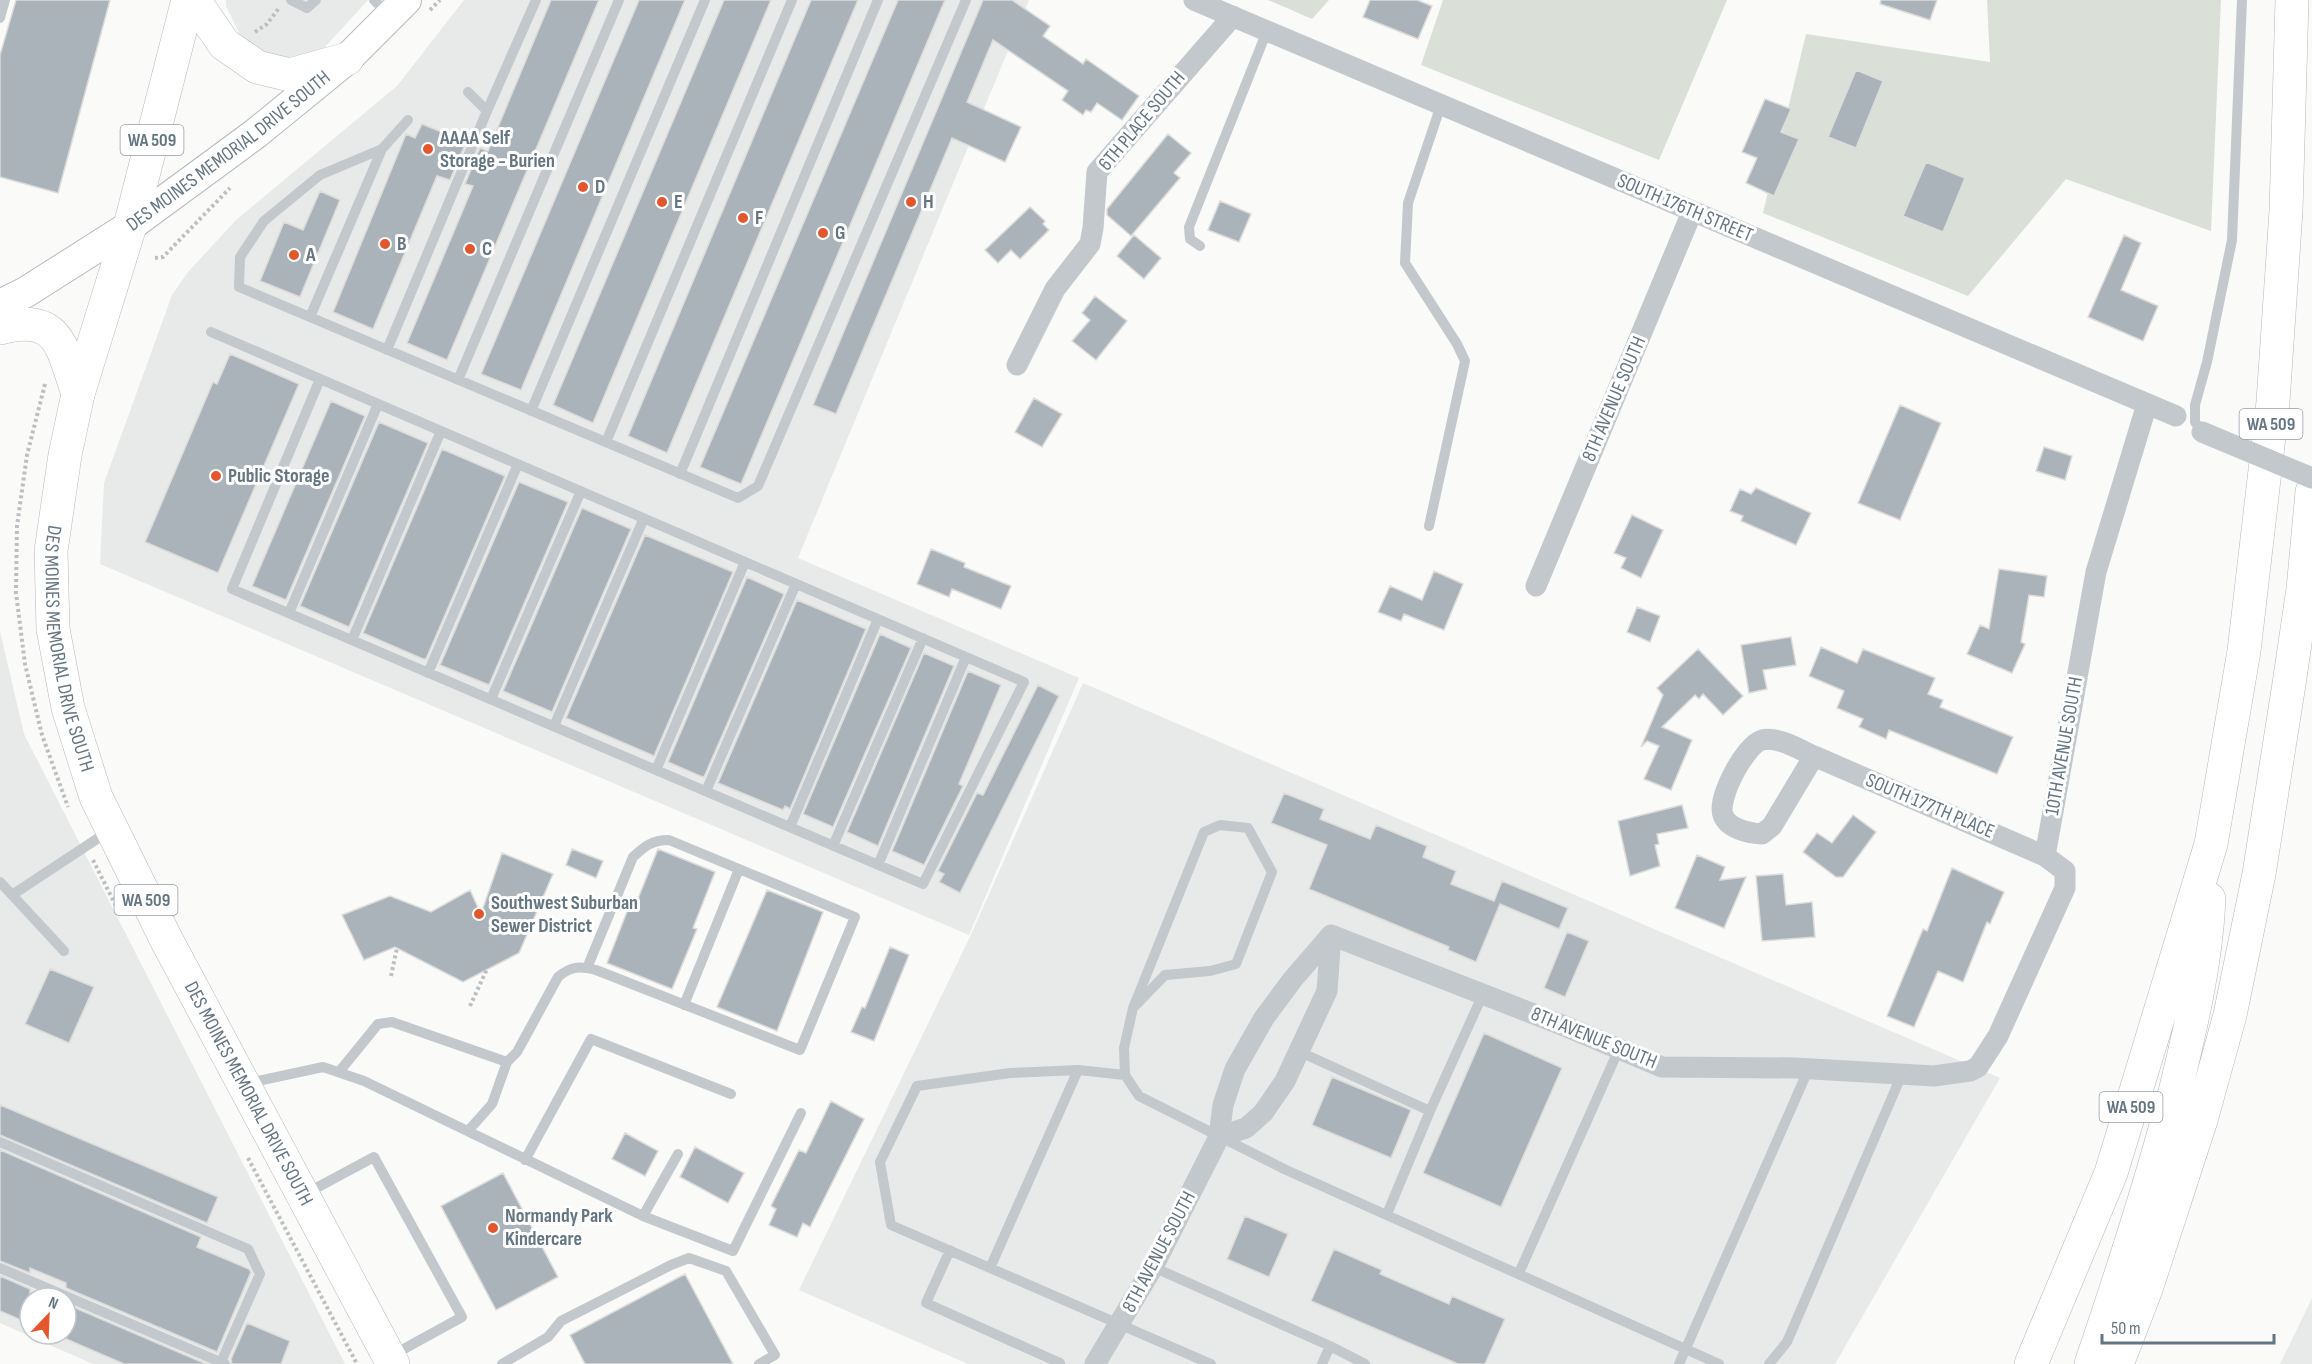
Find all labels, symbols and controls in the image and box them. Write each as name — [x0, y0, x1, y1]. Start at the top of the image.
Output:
street label: DES MOINES MEMORIAL DRIVE SOUTH — [122, 65, 335, 237]
street label: 6TH PLACE SOUTH — [1094, 66, 1190, 176]
road number: WA 509 — [120, 125, 184, 155]
place label: AAAA Self Storage - Burien — [439, 126, 555, 173]
marker: AAAA Self Storage - Burien — [421, 142, 435, 156]
street label: SOUTH 176TH STREET — [1614, 169, 1756, 247]
place label: D — [595, 175, 605, 199]
marker: D — [576, 180, 590, 194]
place label: E — [674, 190, 683, 214]
place label: H — [923, 190, 934, 214]
marker: E — [655, 195, 669, 209]
marker: H — [904, 195, 918, 209]
place label: F — [755, 206, 763, 230]
marker: F — [736, 211, 750, 225]
place label: G — [835, 221, 846, 245]
marker: G — [816, 226, 830, 240]
place label: B — [397, 232, 407, 256]
marker: B — [378, 237, 392, 251]
place label: C — [482, 237, 492, 261]
marker: C — [463, 242, 477, 256]
place label: A — [305, 243, 316, 267]
marker: A — [287, 248, 301, 262]
street label: 8TH AVENUE SOUTH — [1577, 333, 1651, 465]
road number: WA 509 — [2240, 409, 2302, 439]
place label: Public Storage — [228, 464, 330, 488]
marker: Public Storage — [209, 469, 223, 483]
street label: DES MOINES MEMORIAL DRIVE SOUTH — [39, 524, 99, 775]
street label: 10TH AVENUE SOUTH — [2040, 675, 2088, 817]
street label: SOUTH 177TH PLACE — [1862, 768, 1998, 844]
road number: WA 509 — [114, 885, 178, 915]
place label: Southwest Suburban Sewer District — [491, 891, 638, 938]
marker: Southwest Suburban Sewer District — [472, 907, 486, 921]
street label: DES MOINES MEMORIAL DRIVE SOUTH — [179, 978, 318, 1210]
street label: 8TH AVENUE SOUTH — [1528, 1002, 1660, 1074]
road number: WA 509 — [2100, 1092, 2162, 1122]
street label: 8TH AVENUE SOUTH — [1117, 1187, 1201, 1317]
place label: Normandy Park Kindercare — [505, 1204, 613, 1251]
marker: Normandy Park Kindercare — [486, 1221, 500, 1235]
north arrow — [18, 1286, 78, 1346]
text: N — [46, 1293, 61, 1314]
scale bar — [2102, 1307, 2274, 1345]
text: 50 m — [2111, 1318, 2141, 1339]

